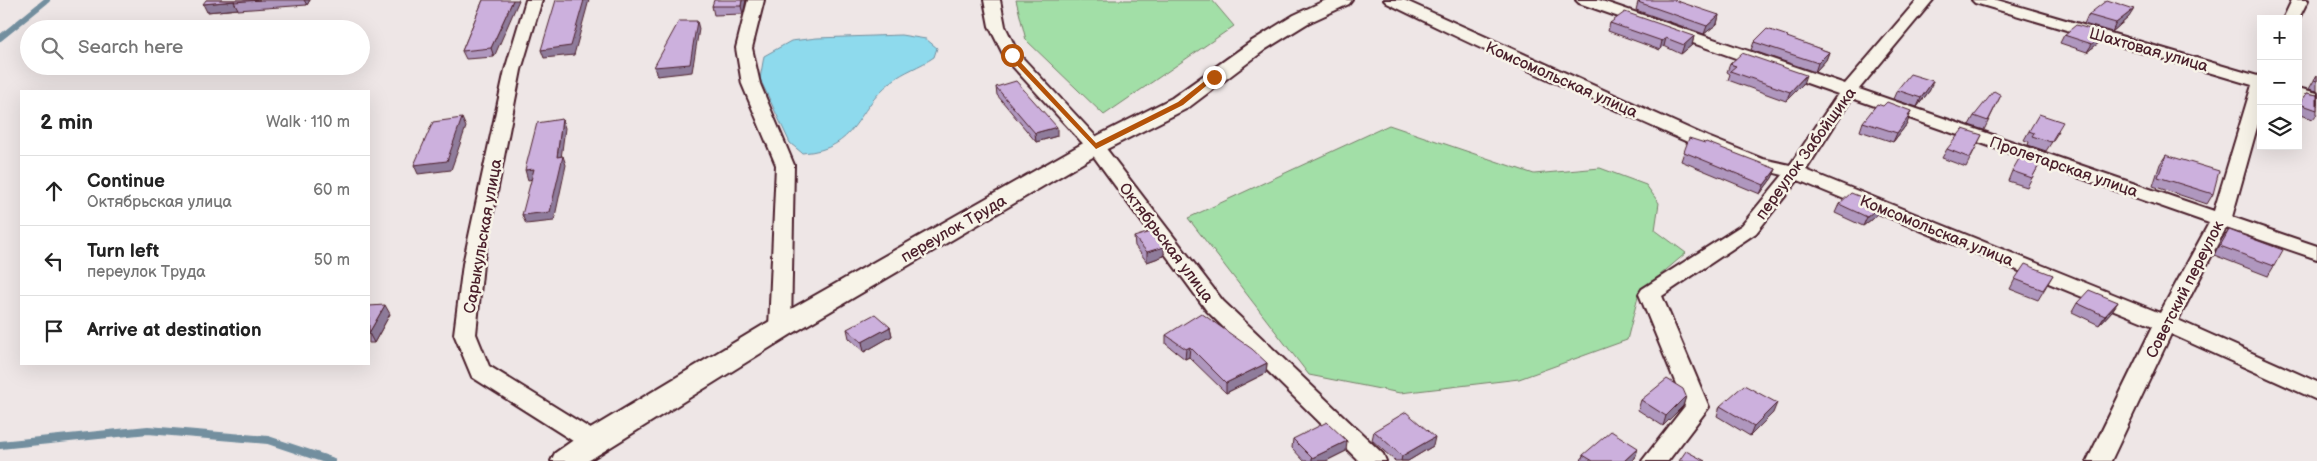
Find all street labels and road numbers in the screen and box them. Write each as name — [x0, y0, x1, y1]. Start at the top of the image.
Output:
street label: Шахтовая улица — [2087, 24, 2211, 77]
street label: Комсомольская улица — [1483, 38, 1641, 123]
street label: переулок Забойщика — [1752, 84, 1861, 224]
street label: Пролетарская улица — [1987, 133, 2141, 202]
street label: Сарыкульская улица — [461, 157, 507, 315]
street label: Октябрьская улица — [1115, 179, 1217, 307]
street label: переулок Труда — [898, 191, 1010, 267]
street label: Комсомольская улица — [1857, 192, 2017, 271]
street label: Советский переулок — [2142, 217, 2228, 362]

